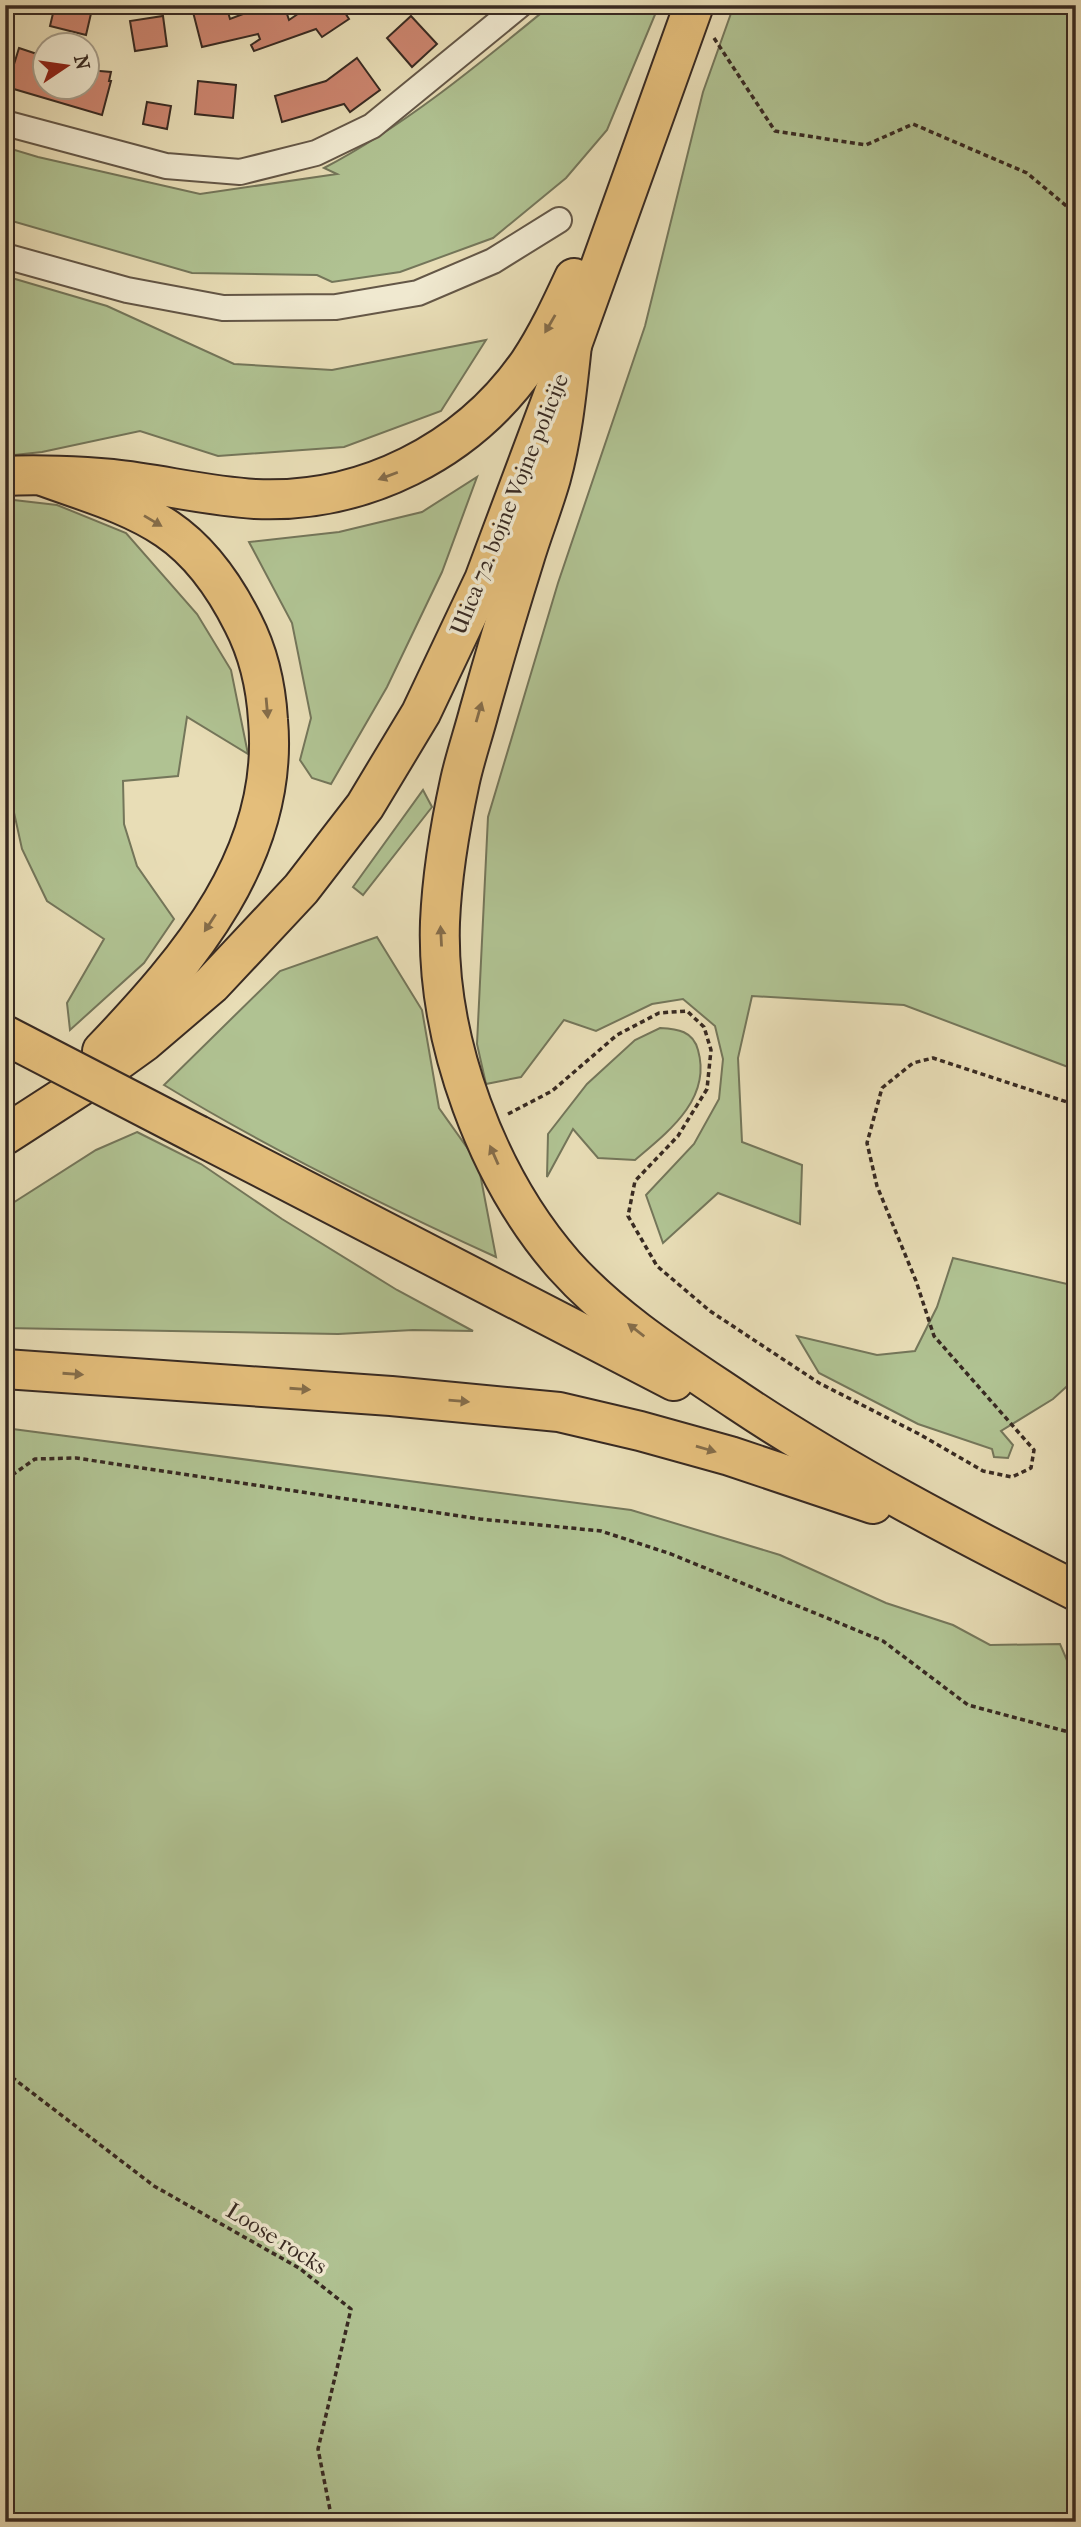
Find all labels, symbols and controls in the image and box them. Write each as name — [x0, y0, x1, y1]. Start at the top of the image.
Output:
north arrow — [32, 32, 102, 102]
text: N — [69, 53, 94, 72]
one-way arrow — [544, 315, 556, 334]
street label: Ulica 72. bojne Vojne policije — [445, 370, 574, 639]
one-way arrow — [377, 471, 398, 482]
one-way arrow — [144, 515, 163, 528]
one-way arrow — [262, 697, 273, 719]
one-way arrow — [474, 701, 485, 723]
one-way arrow — [203, 913, 216, 933]
one-way arrow — [435, 925, 446, 947]
one-way arrow — [488, 1145, 500, 1165]
one-way arrow — [627, 1322, 645, 1337]
one-way arrow — [63, 1368, 85, 1379]
one-way arrow — [290, 1384, 312, 1395]
one-way arrow — [448, 1396, 470, 1407]
one-way arrow — [696, 1445, 717, 1455]
street label: Loose rocks — [221, 2197, 332, 2280]

